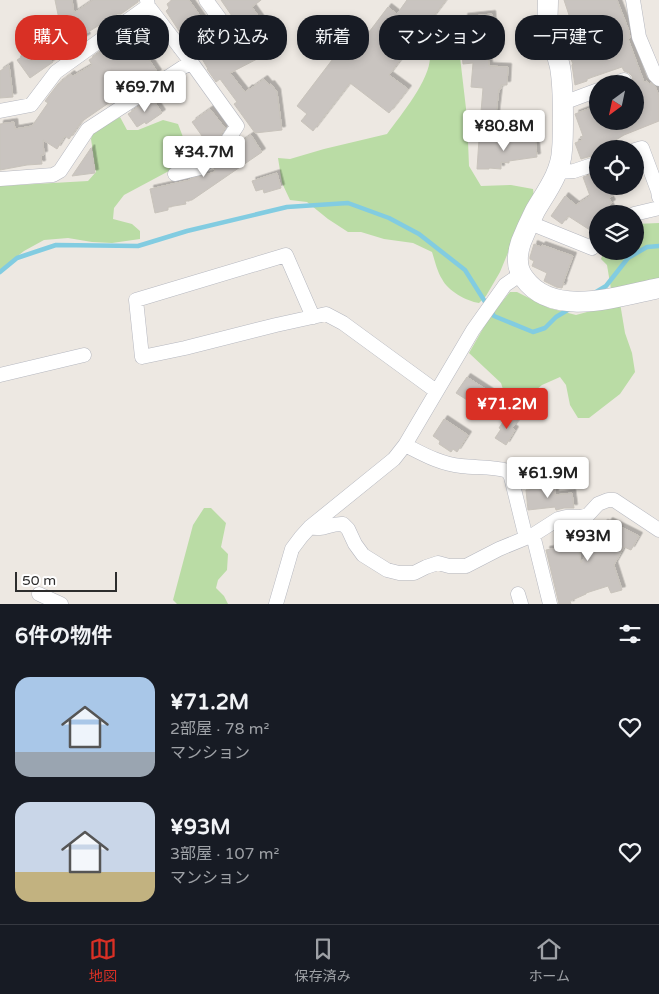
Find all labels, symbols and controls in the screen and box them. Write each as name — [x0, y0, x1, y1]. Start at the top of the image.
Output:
chip: 購入 — [15, 15, 87, 60]
chip: 賃貸 — [97, 15, 169, 60]
chip: 絞り込み — [179, 15, 287, 60]
chip: 新着 — [297, 15, 369, 60]
chip: マンション — [379, 15, 505, 60]
chip: 一戸建て — [515, 15, 623, 60]
pin: ¥69.7M — [104, 70, 186, 113]
north arrow — [589, 75, 644, 130]
map controls — [589, 75, 644, 260]
text: ¥69.7M — [115, 77, 175, 97]
pin: ¥80.8M — [463, 110, 545, 152]
text: ¥80.8M — [474, 116, 534, 136]
pin: ¥34.7M — [163, 136, 245, 178]
button: locate — [589, 140, 644, 195]
text: ¥34.7M — [174, 142, 234, 162]
button: layers — [589, 205, 644, 260]
pin: ¥71.2M — [466, 388, 548, 430]
text: ¥71.2M — [477, 394, 537, 414]
pin: ¥61.9M — [507, 456, 589, 499]
text: ¥61.9M — [518, 463, 578, 483]
pin: ¥93M — [558, 520, 618, 562]
text: ¥93M — [565, 526, 611, 546]
scale bar — [15, 569, 118, 592]
text: 50 m — [22, 572, 56, 589]
icon: filters — [616, 620, 644, 648]
text: 6件の物件 — [15, 624, 112, 649]
text: ¥71.2M — [170, 690, 249, 715]
icon: home — [55, 697, 115, 757]
icon: heart — [616, 713, 644, 741]
text: 2部屋 · 78 m² — [170, 719, 269, 739]
text: マンション — [170, 743, 250, 763]
text: ¥93M — [170, 815, 230, 840]
icon: home — [55, 822, 115, 882]
icon: heart — [616, 838, 644, 866]
text: 3部屋 · 107 m² — [170, 844, 279, 864]
text: マンション — [170, 868, 250, 888]
tab: 地図 — [89, 935, 117, 985]
tab: 保存済み — [295, 935, 351, 985]
tab: ホーム — [528, 935, 570, 985]

